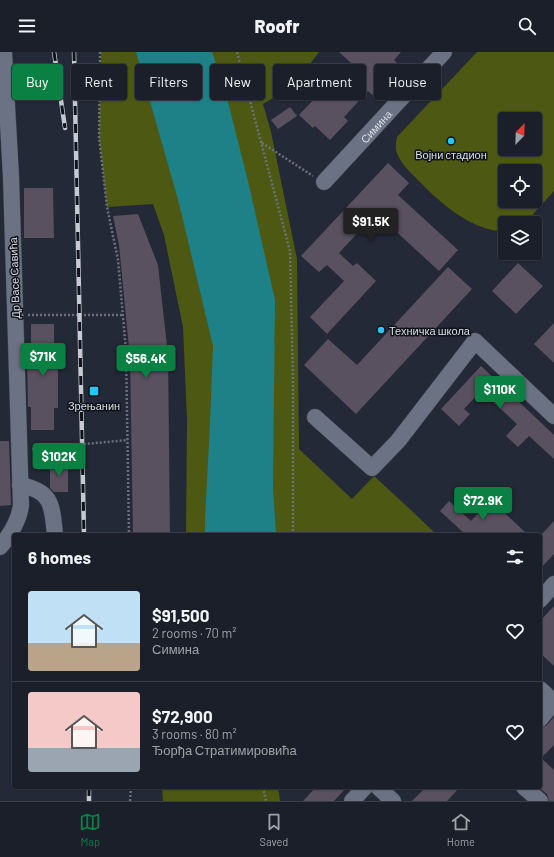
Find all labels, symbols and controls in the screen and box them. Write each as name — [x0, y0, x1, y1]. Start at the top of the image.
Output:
icon: menu — [16, 15, 38, 37]
text: Roofr — [255, 15, 299, 37]
icon: search — [516, 15, 538, 37]
chip: Buy — [12, 64, 63, 100]
chip: Rent — [71, 64, 127, 100]
chip: Filters — [135, 64, 202, 100]
chip: New — [210, 64, 265, 100]
chip: Apartment — [273, 64, 366, 100]
chip: House — [374, 64, 441, 100]
street label: Симина — [357, 106, 394, 145]
north arrow — [498, 112, 542, 156]
map controls — [498, 112, 542, 260]
marker: Војни стадион — [446, 136, 456, 146]
place label: Војни стадион — [415, 148, 487, 161]
button: locate — [498, 164, 542, 208]
pin: $91.5K — [338, 208, 404, 242]
text: $91.5K — [352, 213, 390, 229]
button: layers — [498, 216, 542, 260]
street label: Др Васе Савића — [6, 236, 22, 319]
place label: Техничка школа — [389, 324, 471, 337]
marker: Техничка школа — [376, 325, 386, 335]
pin: $71K — [19, 343, 67, 377]
pin: $56.4K — [113, 345, 179, 379]
text: $71K — [30, 348, 56, 364]
text: $56.4K — [126, 350, 166, 366]
pin: $110K — [472, 376, 528, 410]
text: $110K — [484, 381, 516, 397]
marker: Зрењанин — [88, 385, 100, 397]
place label: Зрењанин — [68, 399, 120, 412]
pin: $102K — [31, 443, 87, 477]
text: $102K — [42, 448, 76, 464]
pin: $72.9K — [450, 487, 516, 521]
text: $72.9K — [463, 492, 503, 508]
icon: filters — [504, 546, 526, 568]
text: 6 homes — [28, 547, 91, 567]
text: $91,500 — [152, 605, 209, 625]
icon: home — [60, 607, 108, 655]
icon: heart — [504, 620, 526, 642]
text: 2 rooms · 70 m² — [152, 625, 236, 641]
text: Симина — [152, 641, 199, 657]
text: $72,900 — [152, 706, 213, 726]
icon: home — [60, 708, 108, 756]
icon: heart — [504, 721, 526, 743]
text: 3 rooms · 80 m² — [152, 726, 237, 742]
text: Ђорђа Стратимировића — [152, 742, 297, 758]
tab: Map — [79, 811, 101, 848]
tab: Saved — [260, 811, 288, 848]
tab: Home — [447, 811, 475, 848]

